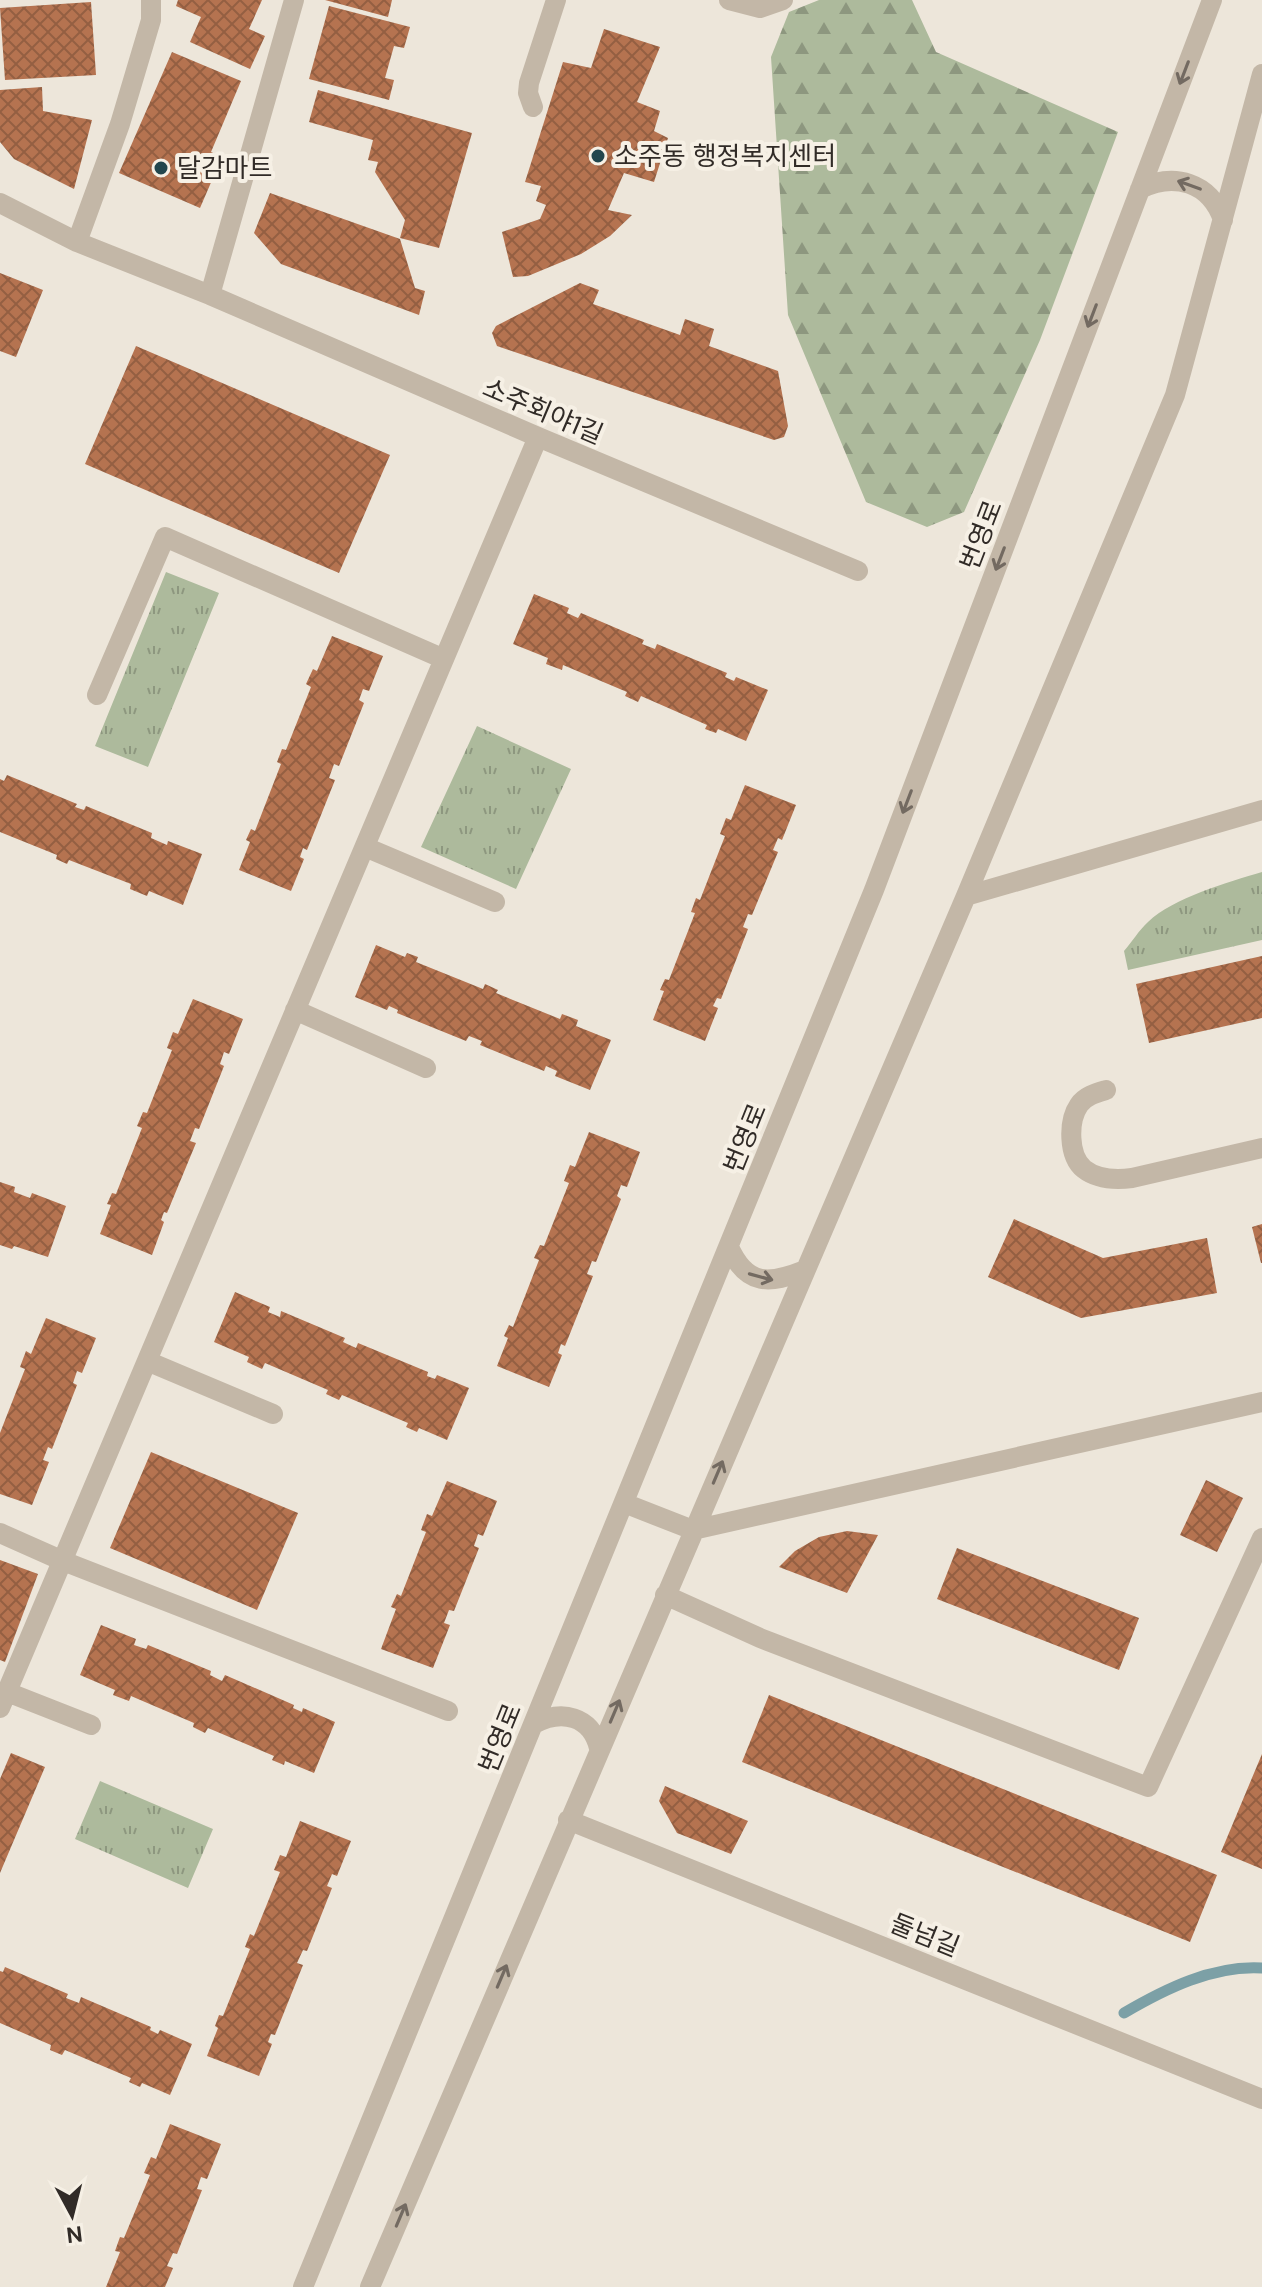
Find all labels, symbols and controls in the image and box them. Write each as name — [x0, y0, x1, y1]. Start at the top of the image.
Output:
one-way arrow — [1176, 60, 1190, 85]
place label: 소주동 행정복지센터 — [614, 139, 836, 173]
marker: 소주동 행정복지센터 — [589, 147, 607, 165]
place label: 달감마트 — [177, 151, 273, 185]
marker: 달감마트 — [152, 159, 170, 177]
one-way arrow — [1177, 177, 1202, 191]
one-way arrow — [1084, 303, 1098, 328]
street label: 소주회야1길 — [478, 370, 608, 452]
street label: 번영로 — [952, 495, 1010, 575]
one-way arrow — [992, 546, 1006, 571]
one-way arrow — [899, 789, 913, 814]
street label: 번영로 — [716, 1098, 774, 1178]
one-way arrow — [748, 1270, 773, 1285]
one-way arrow — [712, 1460, 727, 1485]
street label: 번영로 — [471, 1698, 529, 1778]
one-way arrow — [609, 1699, 624, 1724]
street label: 둘넘길 — [885, 1906, 965, 1964]
one-way arrow — [496, 1964, 511, 1989]
north arrow — [32, 2175, 112, 2255]
one-way arrow — [394, 2203, 409, 2228]
text: N — [65, 2219, 84, 2250]

